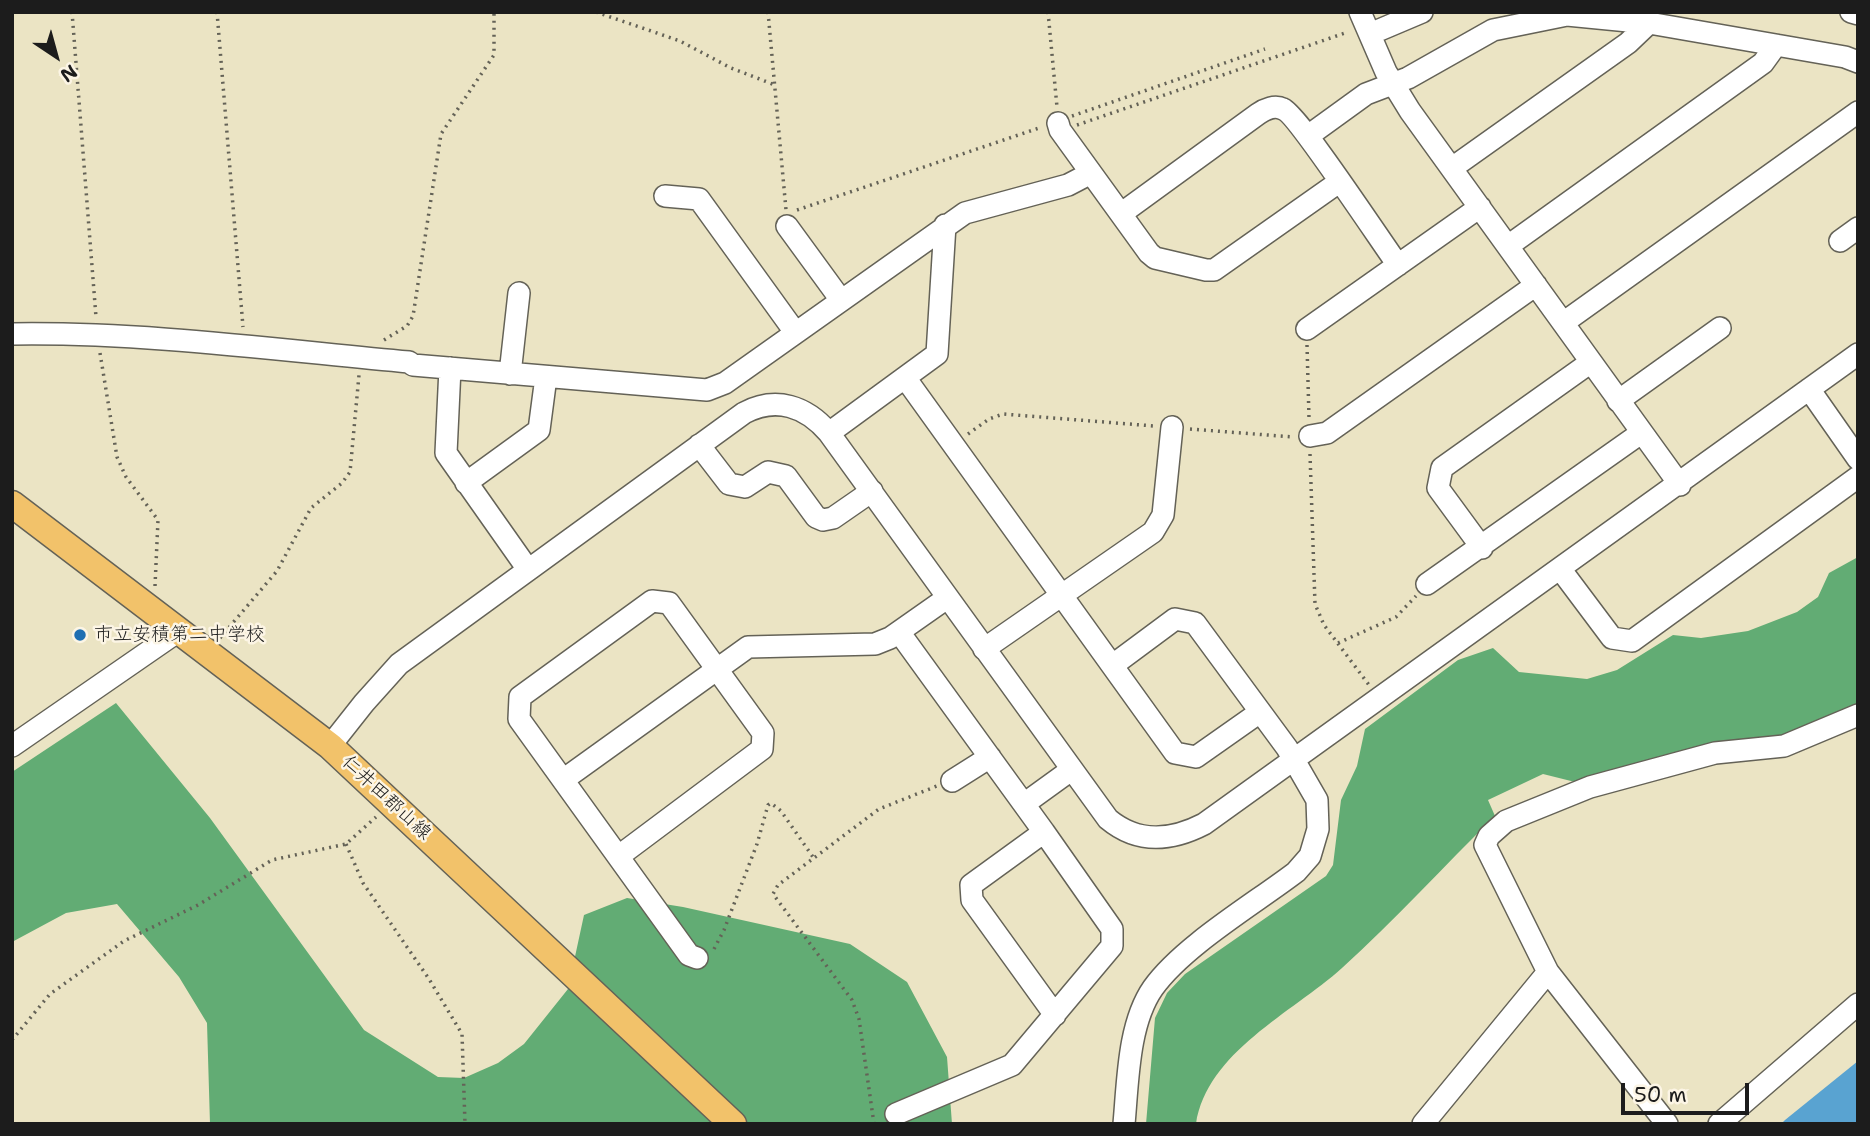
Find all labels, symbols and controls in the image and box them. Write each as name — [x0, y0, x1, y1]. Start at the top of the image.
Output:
north arrow — [21, 21, 91, 91]
text: N — [55, 59, 82, 88]
place label: 市立安積第二中学校 — [94, 624, 265, 646]
marker: 市立安積第二中学校 — [72, 627, 88, 643]
street label: 仁井田郡山線 — [337, 751, 435, 845]
scale bar — [1625, 1070, 1753, 1114]
text: 50 m — [1634, 1081, 1687, 1109]

